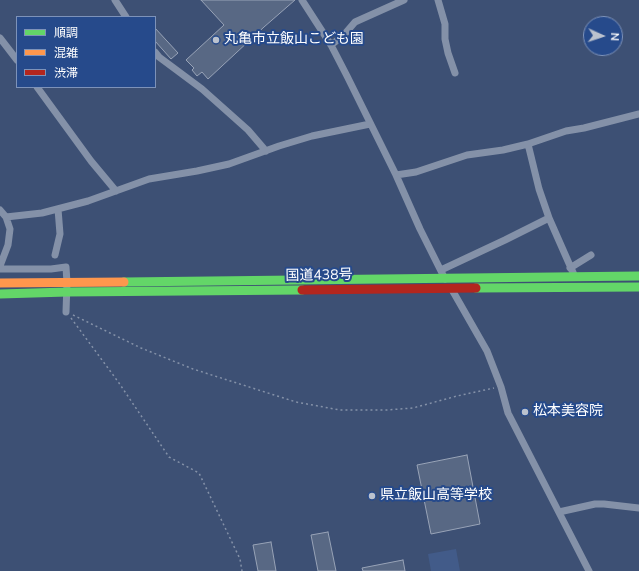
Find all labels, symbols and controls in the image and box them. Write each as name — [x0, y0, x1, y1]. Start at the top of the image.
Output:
legend — [16, 16, 156, 88]
north arrow — [583, 16, 623, 56]
text: 順調 — [54, 25, 78, 41]
place label: 丸亀市立飯山こども園 — [224, 32, 364, 48]
text: N — [607, 32, 622, 41]
marker: 丸亀市立飯山こども園 — [211, 35, 221, 45]
text: 混雑 — [54, 45, 78, 61]
text: 渋滞 — [54, 65, 78, 81]
street label: 国道438号 — [285, 267, 353, 285]
place label: 松本美容院 — [533, 404, 603, 420]
marker: 松本美容院 — [520, 407, 530, 417]
place label: 県立飯山高等学校 — [380, 488, 492, 504]
marker: 県立飯山高等学校 — [367, 491, 377, 501]

